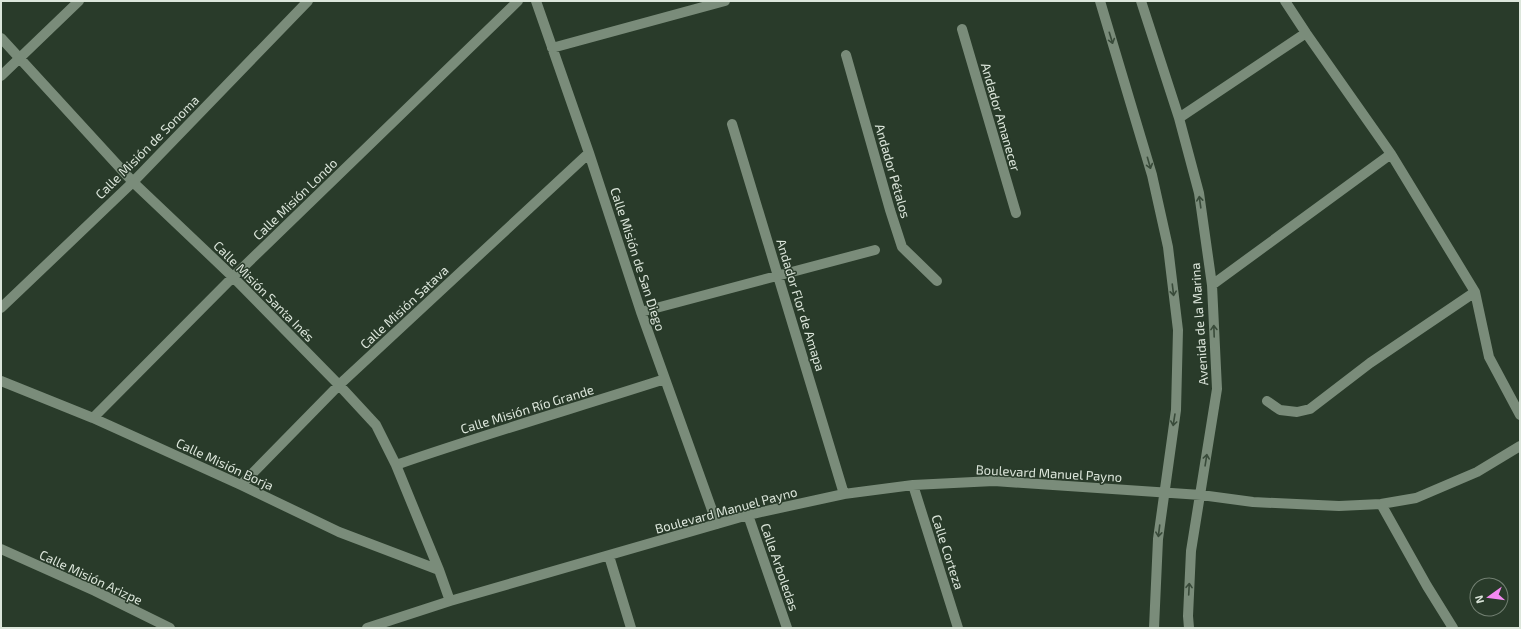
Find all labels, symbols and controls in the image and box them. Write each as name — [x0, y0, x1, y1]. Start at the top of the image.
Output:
one-way arrow — [1108, 32, 1115, 45]
street label: Andador Amanecer — [978, 61, 1024, 173]
street label: Calle Misión de Sonoma — [92, 92, 202, 202]
street label: Andador Pétalos — [872, 122, 914, 220]
street label: Calle Misión Londo — [250, 155, 340, 243]
one-way arrow — [1146, 156, 1153, 169]
street label: Calle Misión de San Diego — [607, 185, 669, 333]
one-way arrow — [1196, 196, 1204, 209]
street label: Calle Misión Santa Inés — [210, 237, 318, 345]
street label: Andador Flor de Amapa — [773, 237, 829, 373]
street label: Calle Misión Satava — [357, 262, 451, 352]
street label: Avenida de la Marina — [1187, 262, 1211, 386]
one-way arrow — [1169, 283, 1177, 296]
one-way arrow — [1210, 325, 1218, 338]
street label: Calle Misión Río Grande — [458, 381, 596, 437]
one-way arrow — [1170, 413, 1178, 426]
street label: Calle Misión Borja — [174, 434, 276, 494]
one-way arrow — [1202, 454, 1210, 467]
street label: Boulevard Manuel Payno — [975, 461, 1123, 485]
street label: Boulevard Manuel Payno — [653, 483, 799, 537]
street label: Calle Corteza — [928, 513, 968, 591]
street label: Calle Arboledas — [757, 521, 803, 613]
one-way arrow — [1155, 524, 1162, 537]
street label: Calle Misión Arizpe — [37, 546, 145, 608]
north arrow — [1469, 577, 1509, 617]
one-way arrow — [1186, 583, 1193, 596]
text: N — [1472, 594, 1486, 605]

